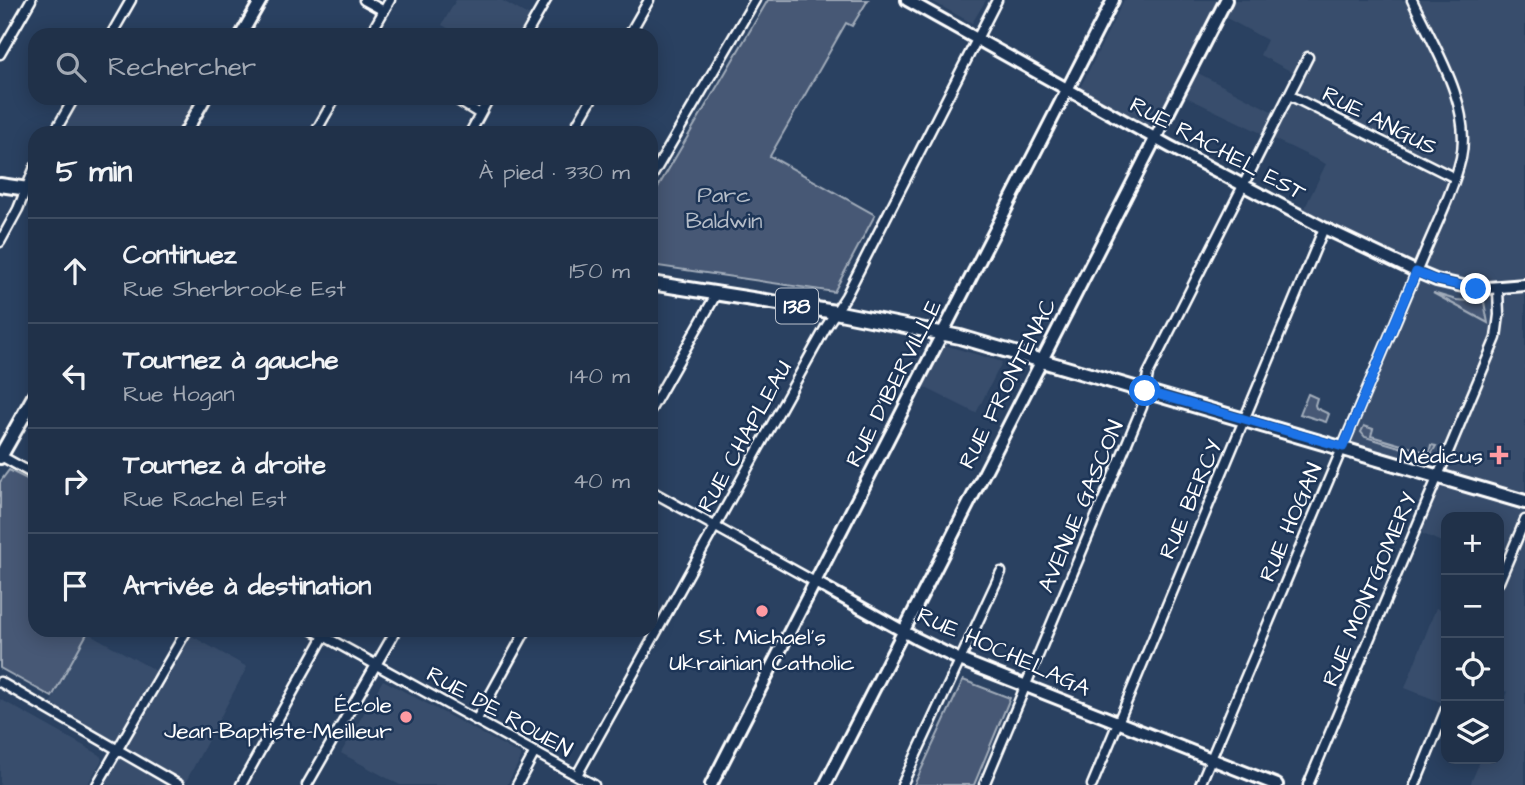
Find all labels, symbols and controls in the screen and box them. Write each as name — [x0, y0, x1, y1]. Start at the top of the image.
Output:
search box — [28, 28, 658, 105]
icon: search — [52, 48, 90, 86]
text: Rechercher — [108, 49, 256, 85]
street label: RUE ANGUS — [1317, 78, 1443, 164]
street label: RUE RACHEL EST — [1124, 89, 1312, 209]
text: 5 min — [56, 151, 132, 193]
text: À pied · 330 m — [479, 156, 630, 188]
park label: Parc Baldwin — [685, 179, 763, 237]
text: Continuez — [123, 237, 237, 273]
icon: ahead — [56, 252, 94, 290]
text: 150 m — [569, 255, 630, 287]
text: Rue Sherbrooke Est — [123, 273, 346, 305]
route end — [1460, 273, 1491, 304]
road number: 138 — [776, 288, 818, 324]
street label: RUE FRONTENAC — [951, 293, 1065, 474]
street label: RUE D'IBERVILLE — [838, 294, 950, 473]
text: Tournez à gauche — [123, 342, 339, 378]
street label: RUE CHAPLEAU — [690, 355, 800, 518]
icon: left — [56, 357, 94, 395]
text: 140 m — [570, 360, 630, 392]
route start — [1129, 375, 1160, 406]
text: Rue Hogan — [123, 378, 235, 410]
street label: AVENUE GASCON — [1030, 415, 1132, 598]
street label: RUE BERCY — [1151, 435, 1230, 564]
place label: Médicus — [1398, 440, 1483, 472]
marker: Médicus — [1489, 445, 1509, 465]
text: Tournez à droite — [123, 447, 326, 483]
street label: RUE HOGAN — [1251, 458, 1330, 587]
icon: right — [56, 462, 94, 500]
text: 40 m — [573, 465, 630, 497]
text: Rue Rachel Est — [123, 483, 287, 515]
street label: RUE MONTGOMERY — [1315, 487, 1425, 691]
map controls — [1441, 512, 1504, 764]
button: + — [1441, 512, 1504, 575]
icon: arrive — [56, 567, 94, 605]
text: Arrivée à destination — [123, 568, 371, 604]
button: − — [1441, 575, 1504, 638]
street label: RUE HOCHELAGA — [912, 599, 1096, 705]
marker: St. Michael's Ukrainian Catholic — [754, 603, 770, 619]
place label: St. Michael's Ukrainian Catholic — [669, 621, 855, 679]
button: locate — [1441, 638, 1504, 701]
street label: RUE DE ROUEN — [421, 658, 578, 765]
place label: École Jean-Baptiste-Meilleur — [164, 689, 392, 747]
button: layers — [1441, 701, 1504, 764]
marker: École Jean-Baptiste-Meilleur — [398, 709, 414, 725]

